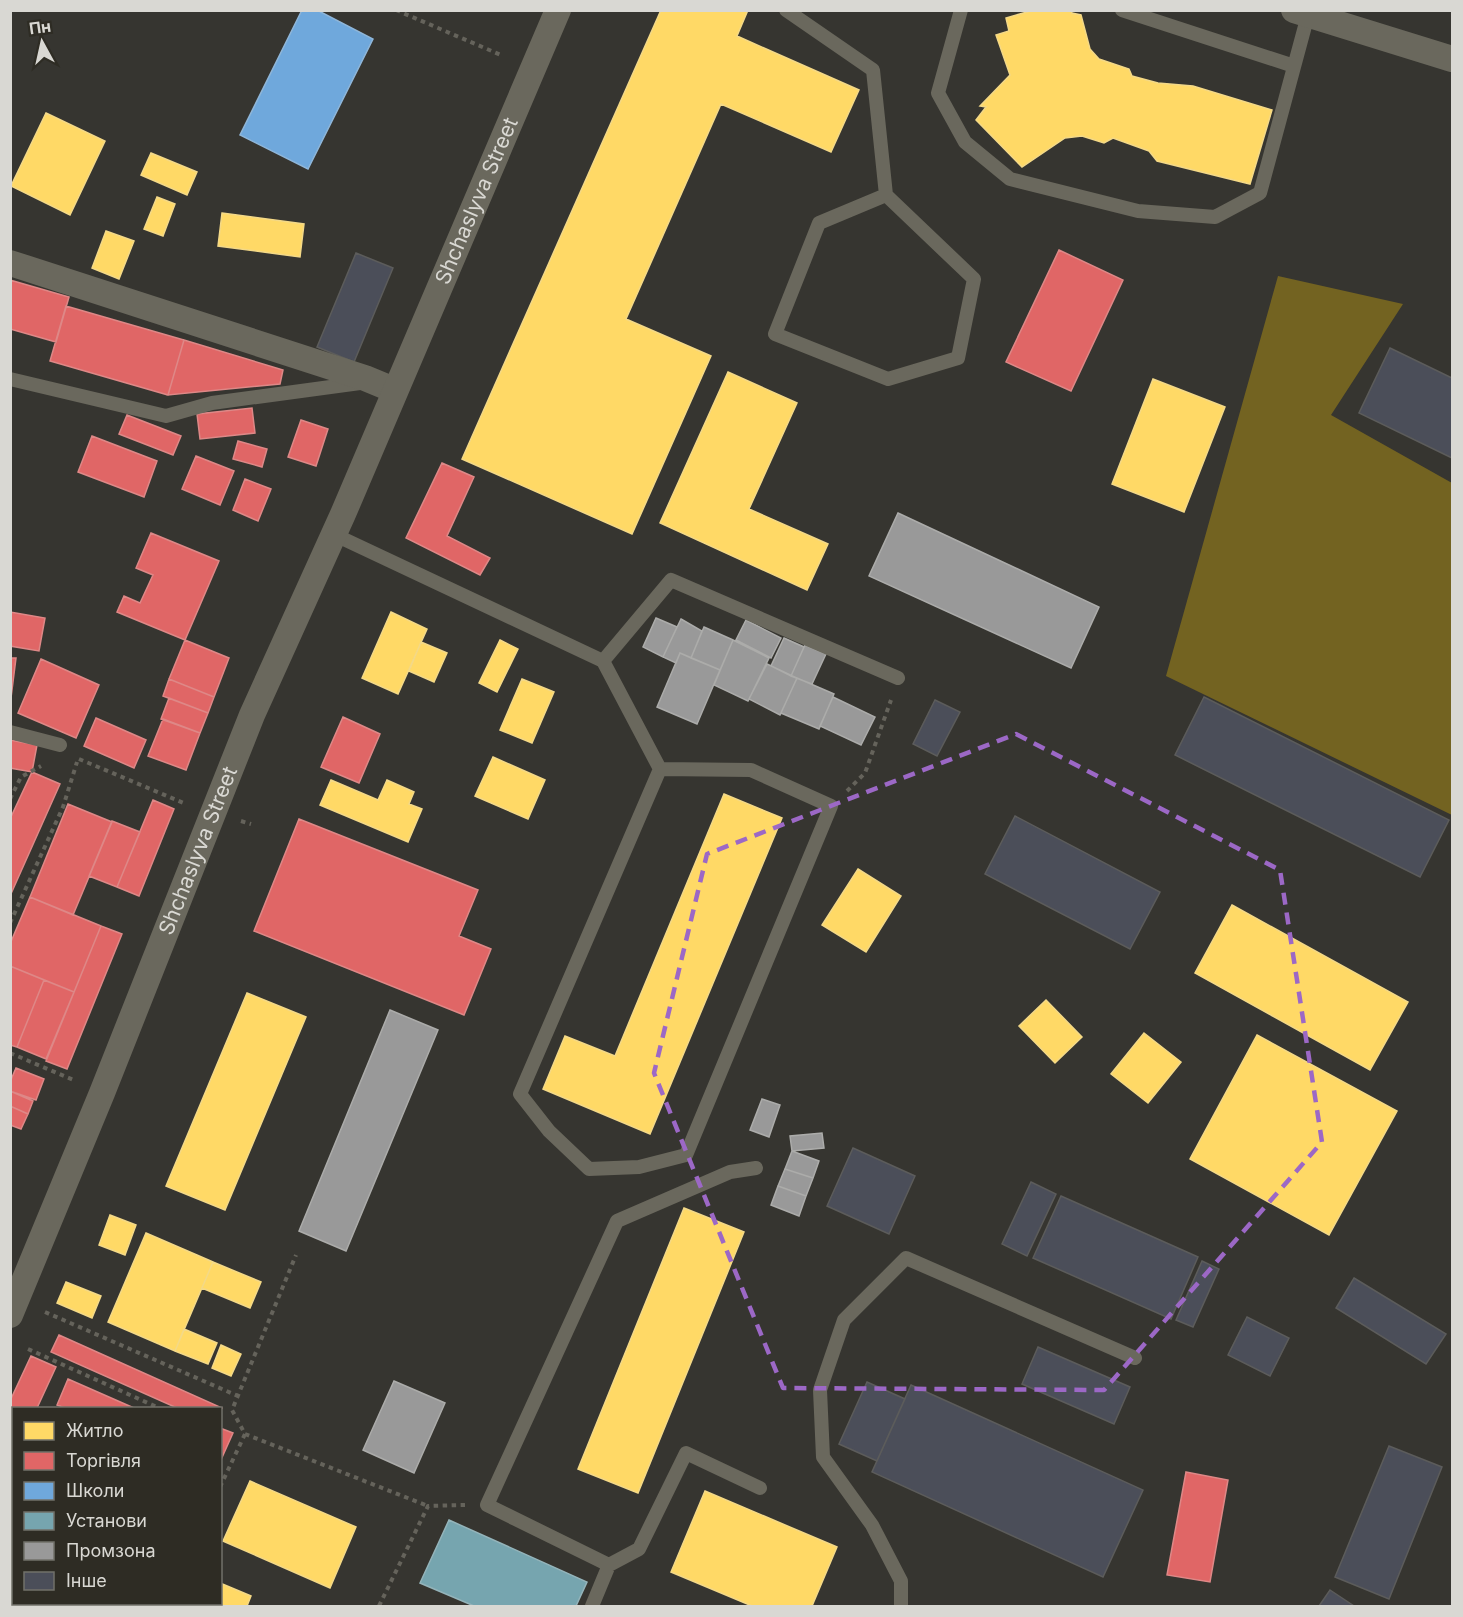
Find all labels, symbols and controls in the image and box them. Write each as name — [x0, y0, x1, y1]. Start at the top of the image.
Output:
north arrow — [12, 12, 72, 72]
text: Пн — [28, 16, 52, 39]
street label: Shchaslyva Street — [429, 113, 523, 288]
street label: Shchaslyva Street — [153, 763, 242, 938]
legend — [12, 1407, 222, 1605]
text: Житло — [66, 1420, 123, 1441]
text: Торгівля — [66, 1450, 141, 1471]
text: Школи — [66, 1480, 124, 1501]
text: Установи — [66, 1510, 147, 1531]
text: Промзона — [66, 1540, 156, 1561]
text: Інше — [66, 1570, 107, 1591]

